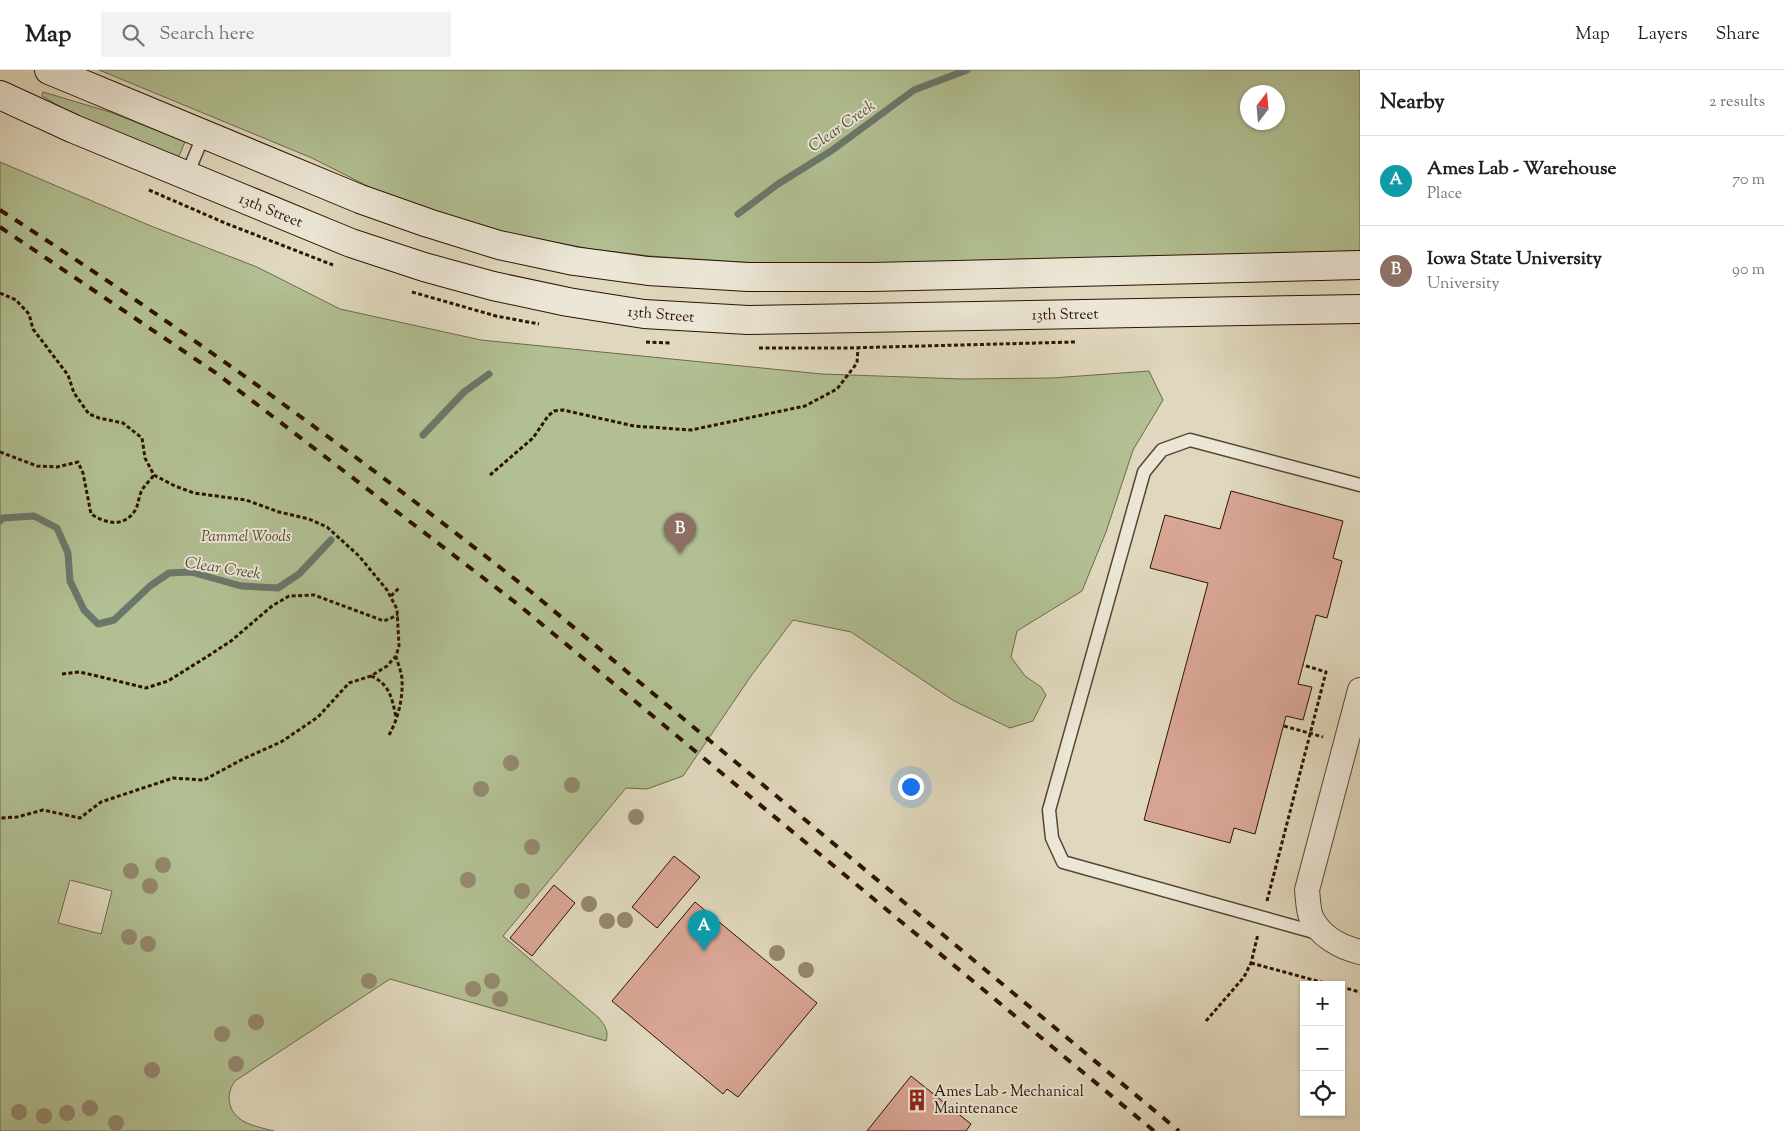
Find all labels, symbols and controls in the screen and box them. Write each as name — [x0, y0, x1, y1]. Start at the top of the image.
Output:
search box — [101, 12, 451, 57]
text: Map — [25, 18, 71, 52]
icon: search — [119, 21, 147, 49]
text: Search here — [159, 21, 255, 48]
text: Map — [1575, 22, 1610, 48]
text: Layers — [1638, 22, 1688, 48]
text: Share — [1716, 22, 1760, 48]
north arrow — [1240, 85, 1285, 130]
text: Nearby — [1380, 88, 1445, 118]
text: 2 results — [1709, 91, 1765, 114]
water label: Clear Creek — [804, 96, 880, 158]
text: Ames Lab - Warehouse — [1427, 156, 1616, 183]
text: A — [1390, 169, 1403, 192]
text: 70 m — [1732, 169, 1765, 192]
text: Place — [1427, 183, 1462, 206]
street label: 13th Street — [235, 189, 305, 234]
text: Iowa State University — [1427, 246, 1602, 273]
text: B — [1391, 259, 1401, 282]
text: 90 m — [1732, 259, 1765, 282]
text: University — [1427, 273, 1500, 296]
street label: 13th Street — [627, 302, 695, 329]
street label: 13th Street — [1031, 304, 1099, 327]
pin: B — [664, 513, 696, 554]
park label: Pammel Woods — [201, 527, 291, 548]
water label: Clear Creek — [183, 552, 262, 587]
your location — [898, 774, 924, 800]
pin: A — [688, 910, 720, 951]
map controls — [1300, 981, 1345, 1116]
button: + — [1300, 981, 1345, 1026]
button: − — [1300, 1026, 1345, 1071]
button: locate — [1300, 1071, 1345, 1116]
place label: Ames Lab - Mechanical Maintenance — [934, 1082, 1084, 1120]
building icon: Ames Lab - Mechanical Maintenance — [904, 1087, 930, 1113]

